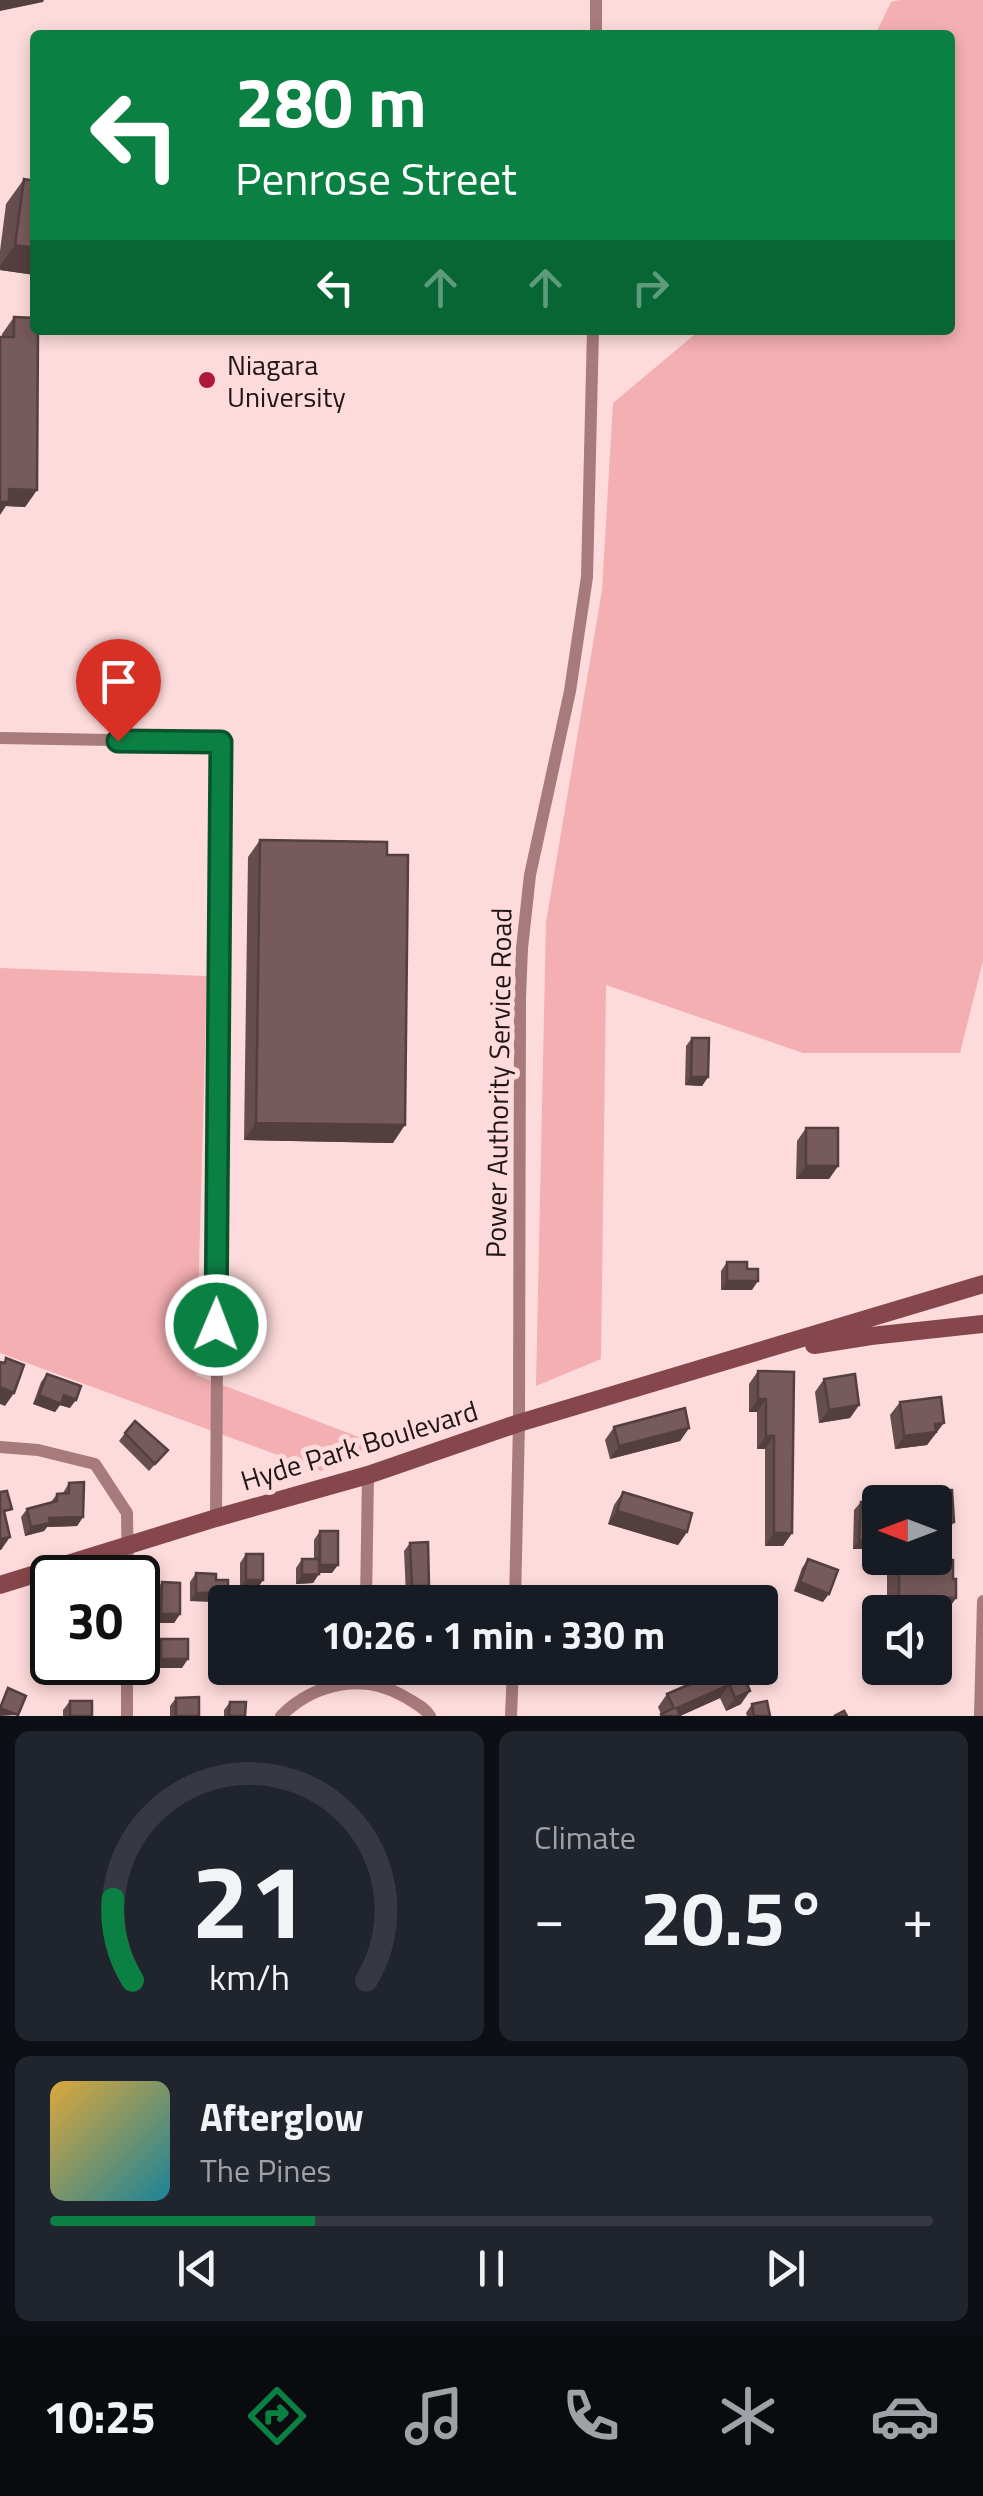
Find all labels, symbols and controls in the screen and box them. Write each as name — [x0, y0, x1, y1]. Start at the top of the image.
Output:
text: 280 m — [235, 48, 427, 154]
icon: left — [70, 70, 200, 200]
text: Penrose Street — [235, 144, 517, 212]
icon: left — [308, 260, 363, 315]
icon: ahead — [413, 260, 468, 315]
icon: ahead — [518, 260, 573, 315]
icon: right — [623, 260, 678, 315]
place label: Niagara University — [227, 343, 346, 418]
marker: Niagara University — [196, 369, 218, 391]
pin — [76, 639, 161, 742]
icon: arrive — [91, 654, 146, 709]
street label: Power Authority Service Road — [473, 907, 523, 1259]
position arrow — [164, 1273, 268, 1377]
street label: Hyde Park Boulevard — [235, 1389, 483, 1501]
north arrow — [862, 1485, 952, 1575]
map controls — [862, 1485, 952, 1685]
speed limit sign: 30 — [30, 1555, 160, 1685]
button: sound — [862, 1595, 952, 1685]
text: 10:26 · 1 min · 330 m — [321, 1606, 665, 1664]
text: Climate — [534, 1813, 636, 1861]
text: 21 — [191, 1820, 308, 1978]
text: 20.5° — [640, 1860, 827, 1974]
text: − — [534, 1876, 565, 1959]
text: + — [902, 1876, 933, 1959]
text: km/h — [209, 1949, 290, 2004]
text: Afterglow — [200, 2088, 364, 2146]
text: The Pines — [200, 2146, 331, 2194]
icon: previous — [170, 2241, 225, 2296]
icon: pause — [464, 2241, 519, 2296]
icon: next — [758, 2241, 813, 2296]
icon: directions — [242, 2381, 312, 2451]
icon: music — [399, 2381, 469, 2451]
icon: phone — [556, 2381, 626, 2451]
icon: climate — [713, 2381, 783, 2451]
icon: car — [870, 2381, 940, 2451]
text: 10:25 — [43, 2382, 156, 2450]

